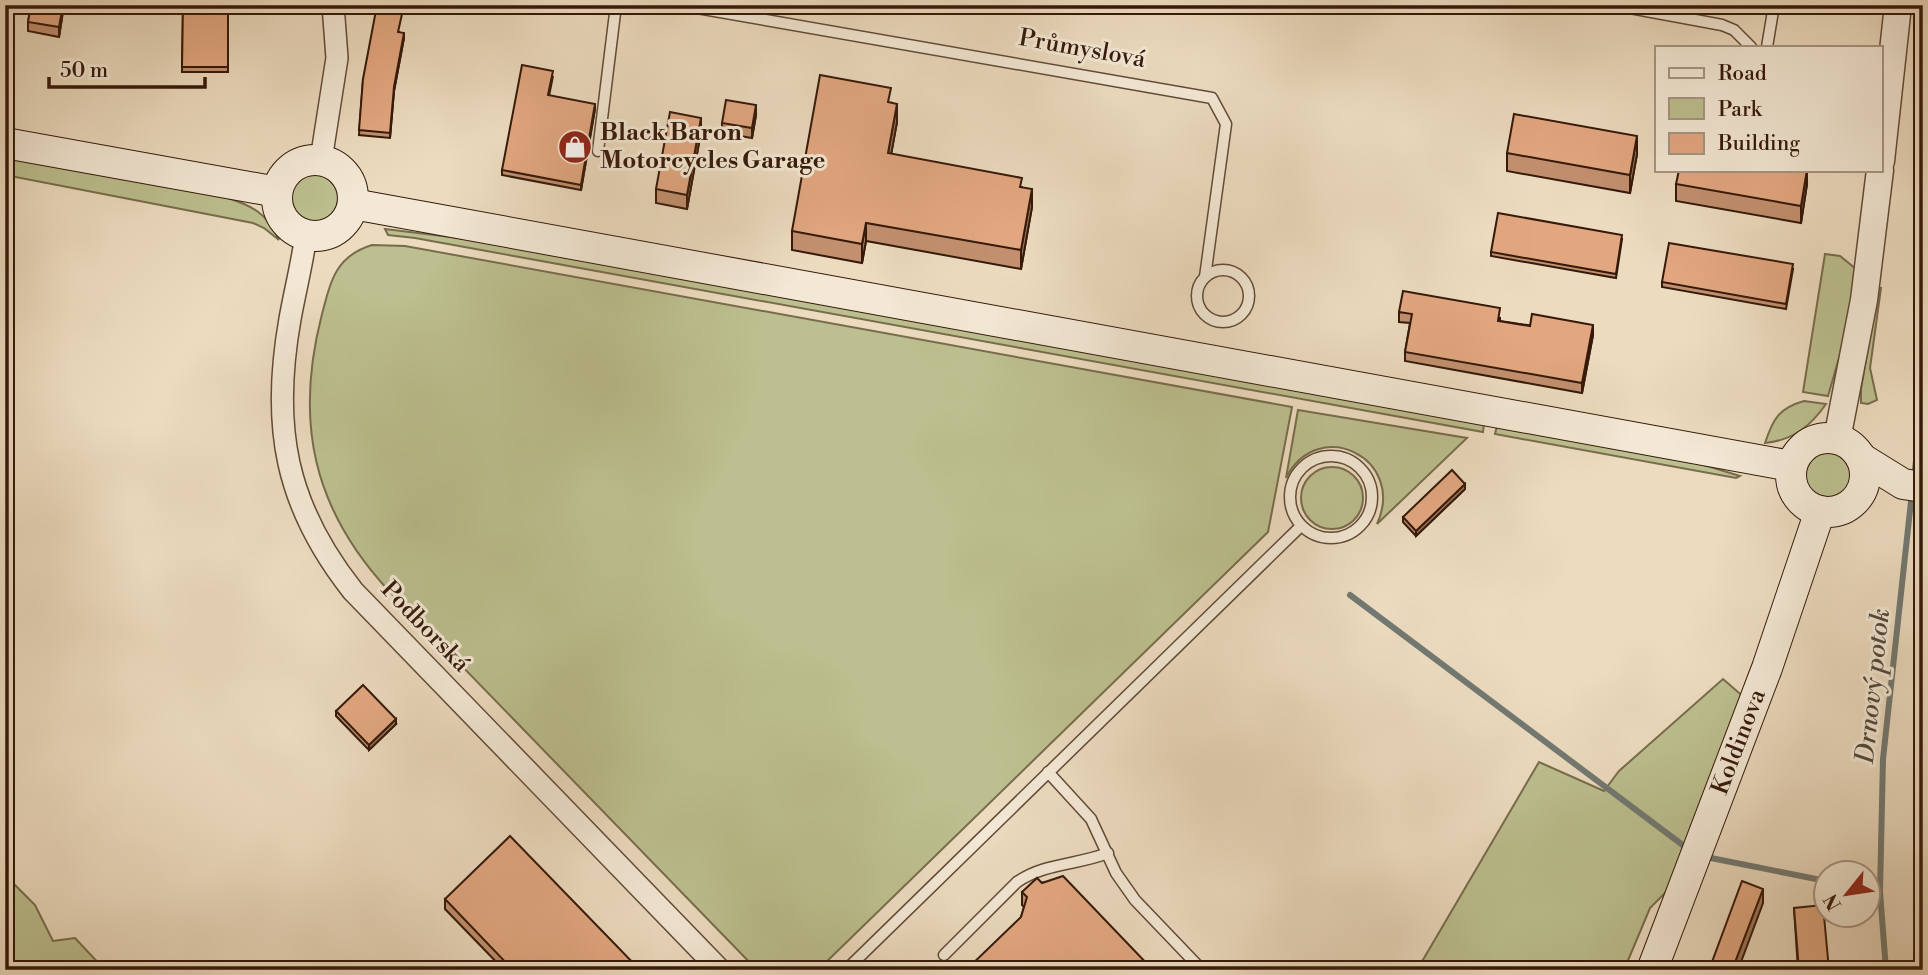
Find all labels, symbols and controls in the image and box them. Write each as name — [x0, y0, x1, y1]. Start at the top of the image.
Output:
street label: Průmyslová — [1016, 23, 1149, 75]
scale bar — [49, 46, 205, 90]
legend — [1655, 46, 1882, 172]
text: 50 m — [60, 58, 108, 84]
text: Road — [1718, 61, 1767, 87]
text: Park — [1718, 97, 1763, 123]
place label: Black Baron Motorcycles Garage — [600, 118, 826, 176]
shop icon: Black Baron Motorcycles Garage — [556, 128, 594, 166]
text: Building — [1717, 131, 1800, 157]
street label: Podborská — [374, 575, 476, 680]
water label: Drnový potok — [1849, 607, 1897, 766]
street label: Koldinova — [1705, 684, 1773, 799]
north arrow — [1812, 860, 1882, 930]
text: N — [1819, 889, 1847, 915]

